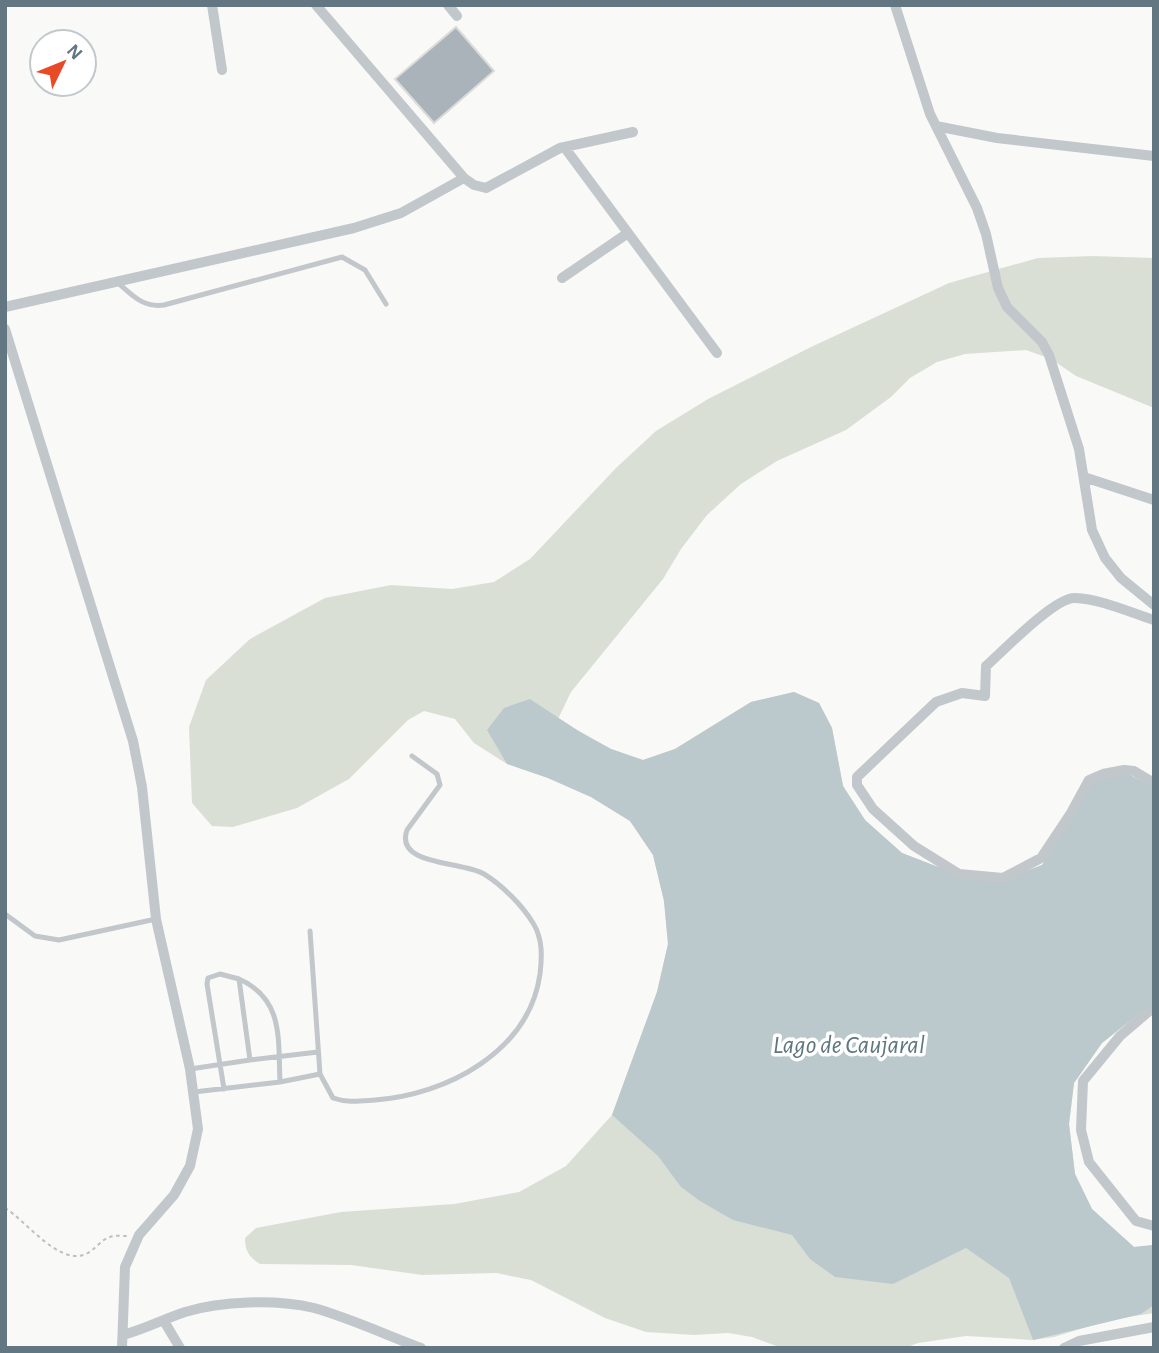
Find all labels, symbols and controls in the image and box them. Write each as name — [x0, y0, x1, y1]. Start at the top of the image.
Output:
north arrow — [28, 28, 98, 98]
text: N — [63, 41, 86, 64]
water label: Lago de Caujaral — [773, 1032, 925, 1058]

